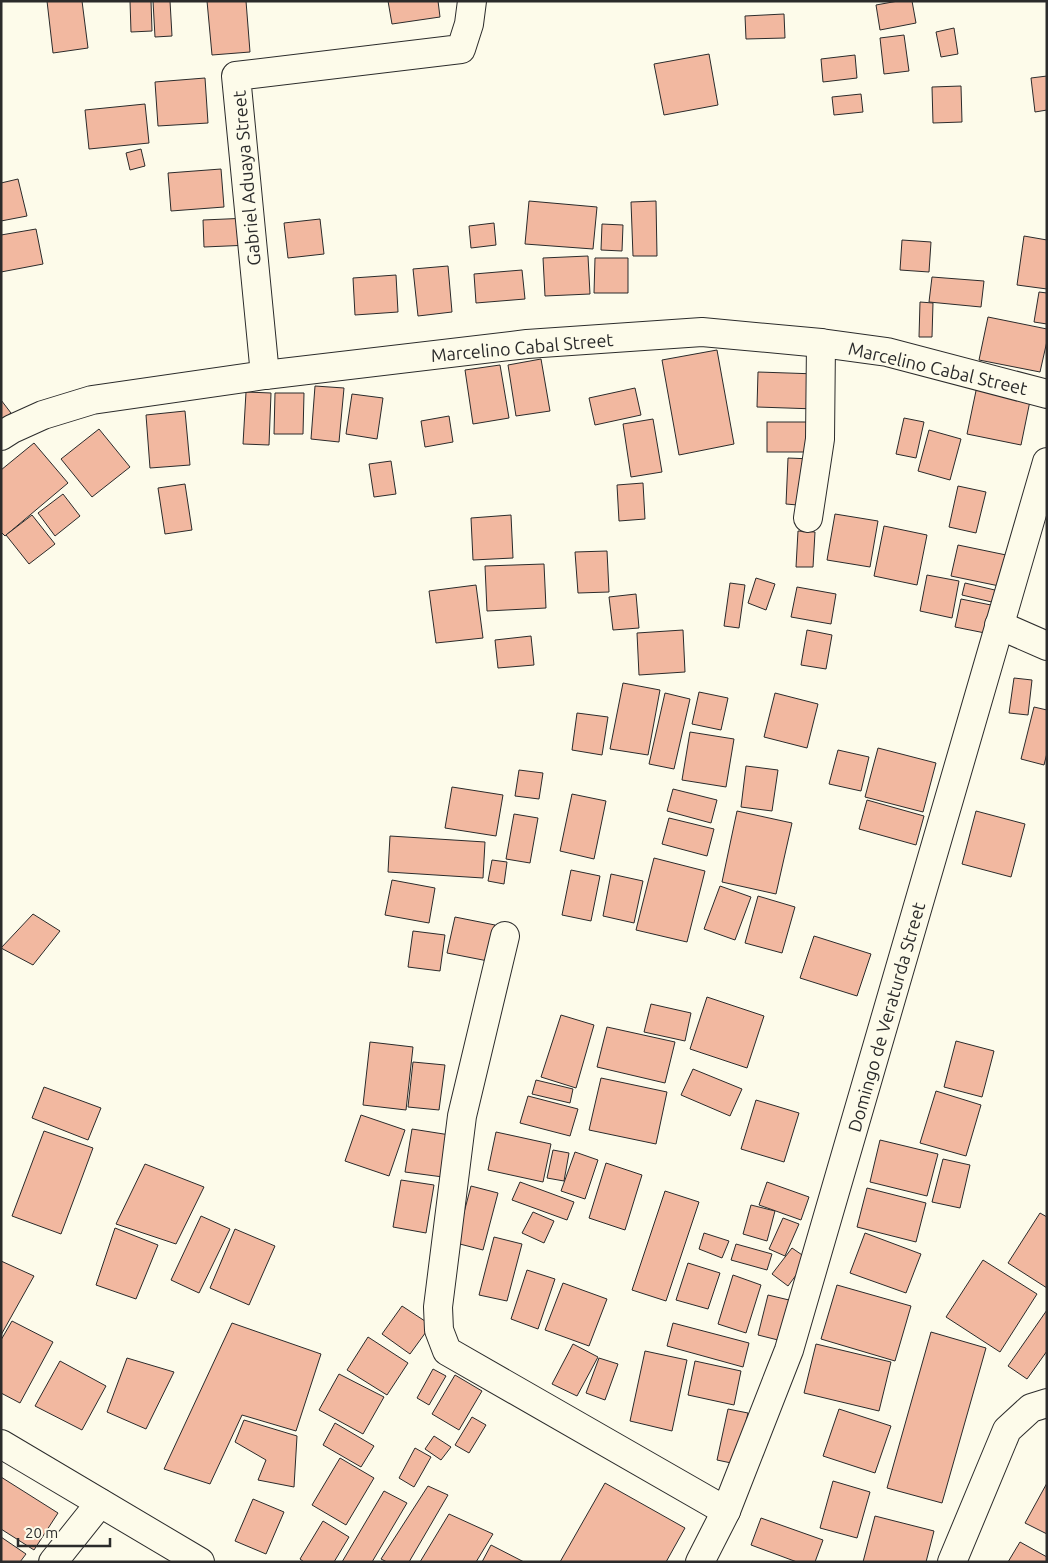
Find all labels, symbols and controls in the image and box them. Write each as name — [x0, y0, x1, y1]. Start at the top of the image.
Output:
street label: Gabriel Aduaya Street — [228, 90, 264, 266]
street label: Marcelino Cabal Street — [430, 329, 614, 365]
street label: Marcelino Cabal Street — [847, 338, 1029, 398]
street label: Domingo de Veraturda Street — [844, 900, 928, 1134]
scale bar — [18, 1516, 110, 1548]
text: 20 m — [25, 1524, 58, 1541]

